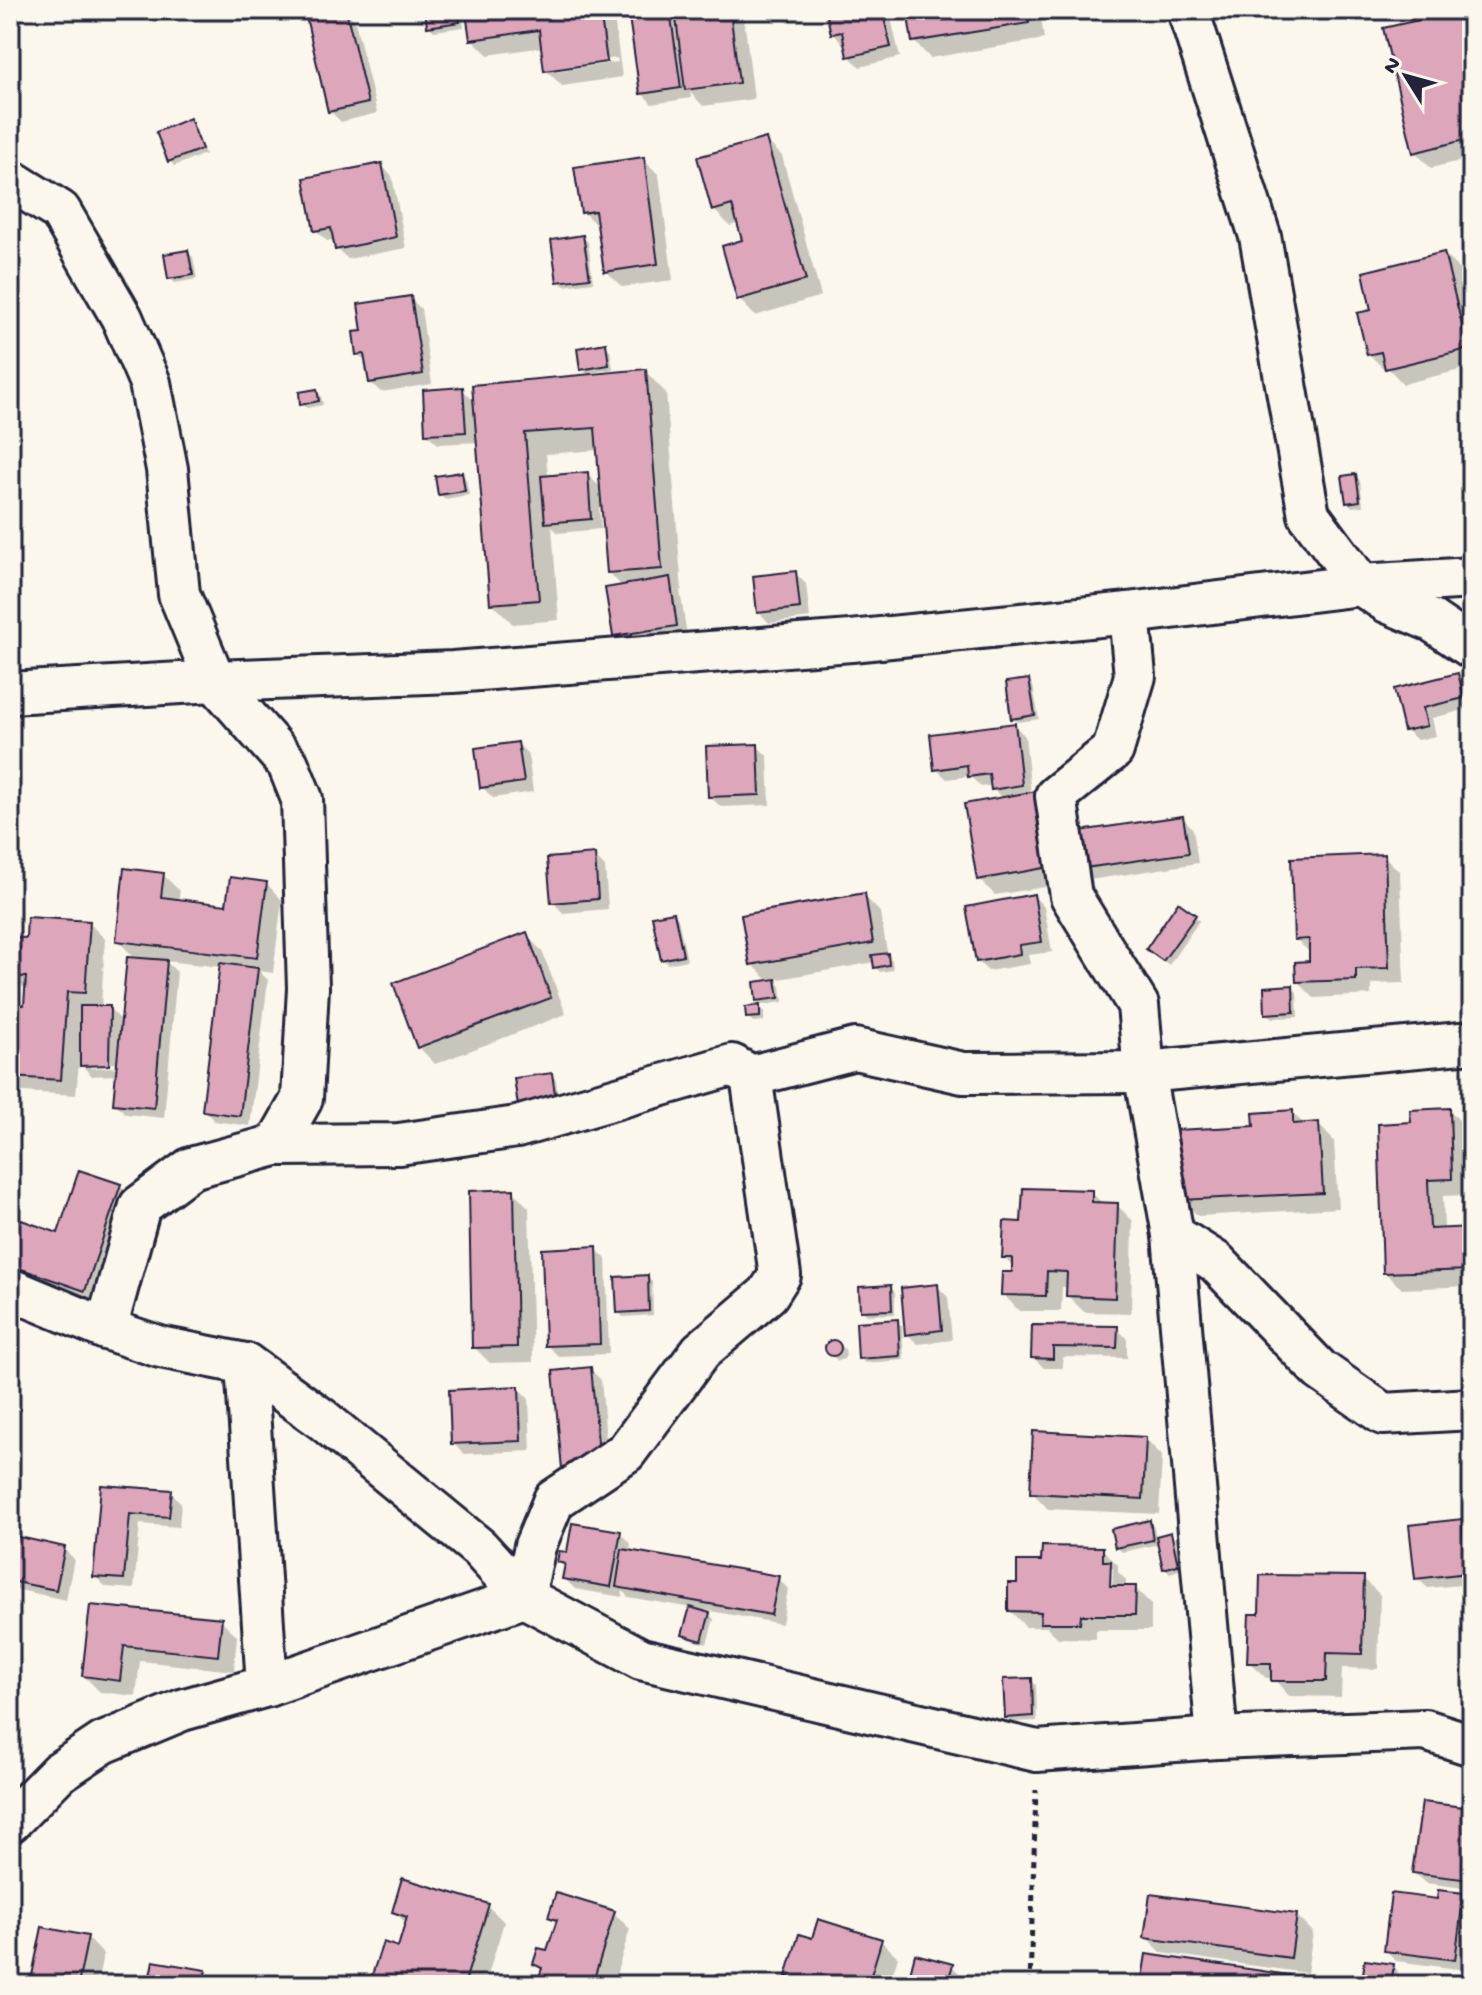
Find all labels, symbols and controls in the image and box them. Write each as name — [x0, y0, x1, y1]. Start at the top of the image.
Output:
north arrow — [1366, 36, 1446, 116]
text: N — [1379, 53, 1408, 80]

